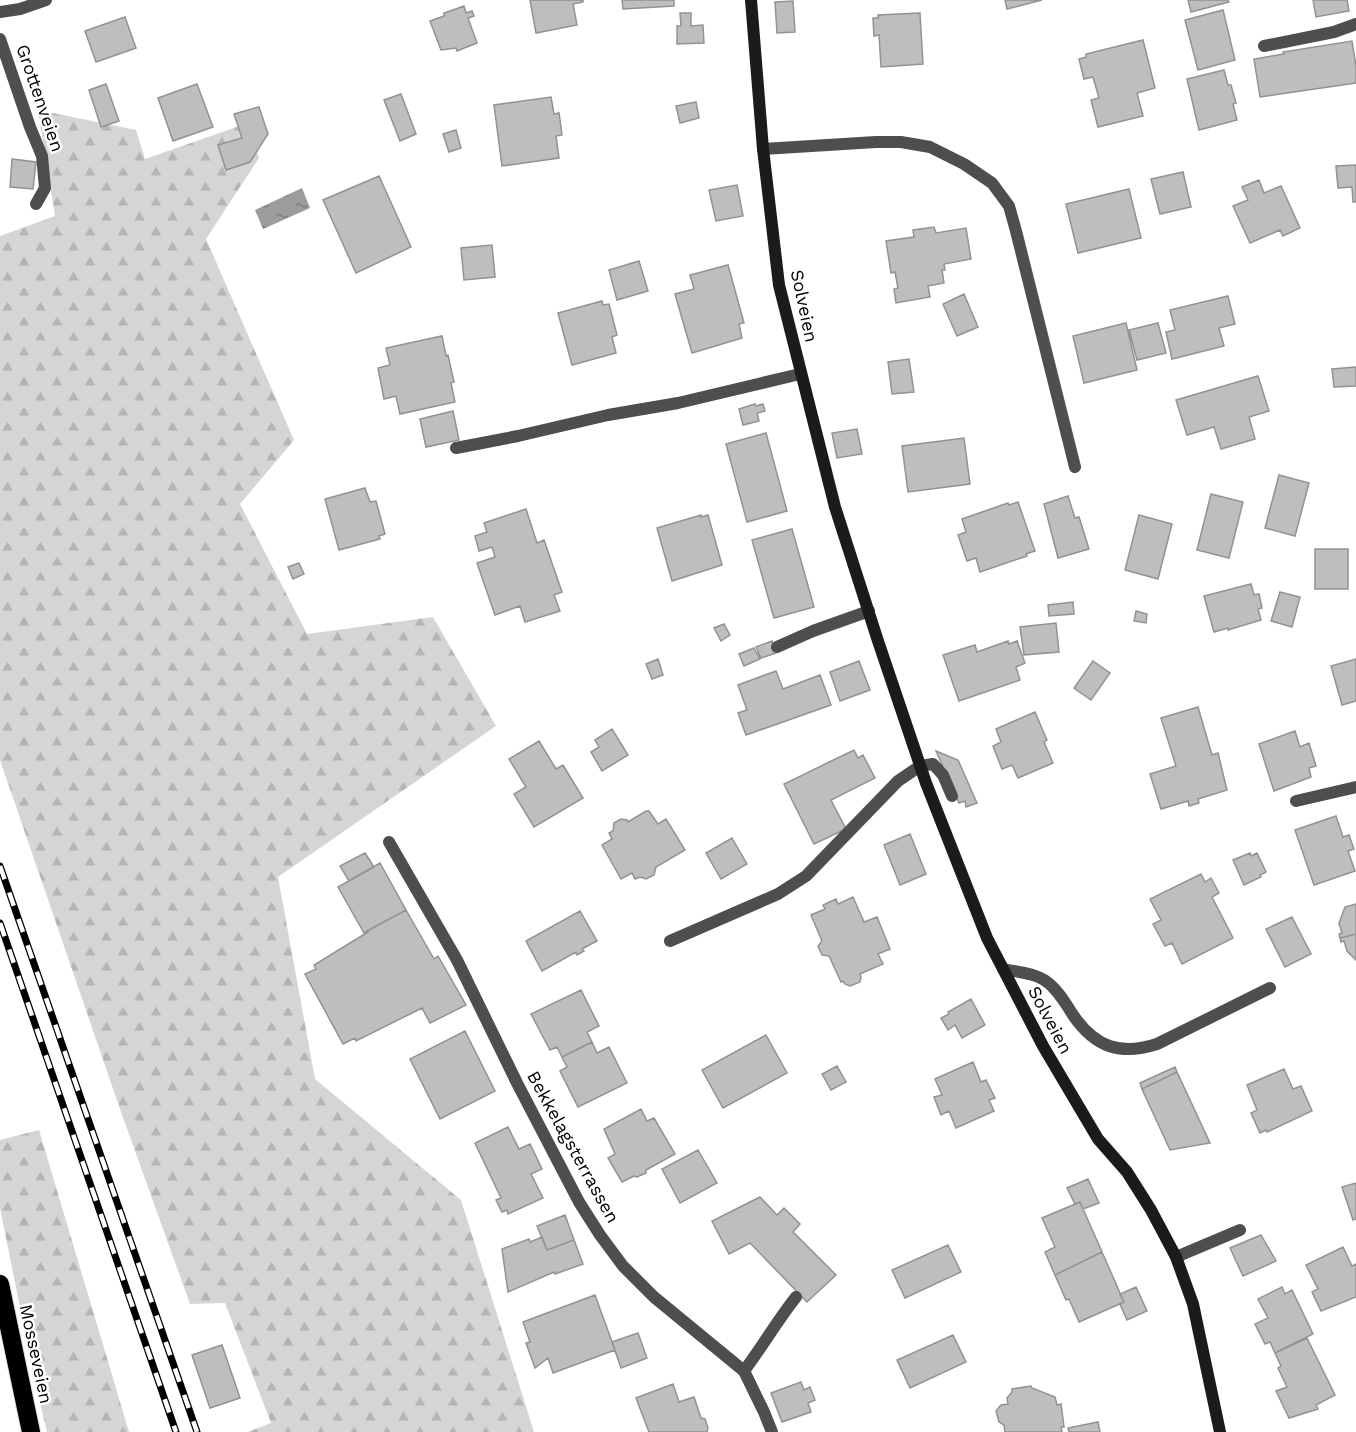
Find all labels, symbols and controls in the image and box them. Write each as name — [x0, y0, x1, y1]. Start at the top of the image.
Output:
street label: Grottenveien — [12, 41, 69, 154]
street label: Solveien — [787, 268, 822, 344]
street label: Solveien — [1024, 982, 1077, 1057]
street label: Bekkelagsterrassen — [523, 1067, 624, 1226]
street label: Mosseveien — [16, 1302, 57, 1406]

